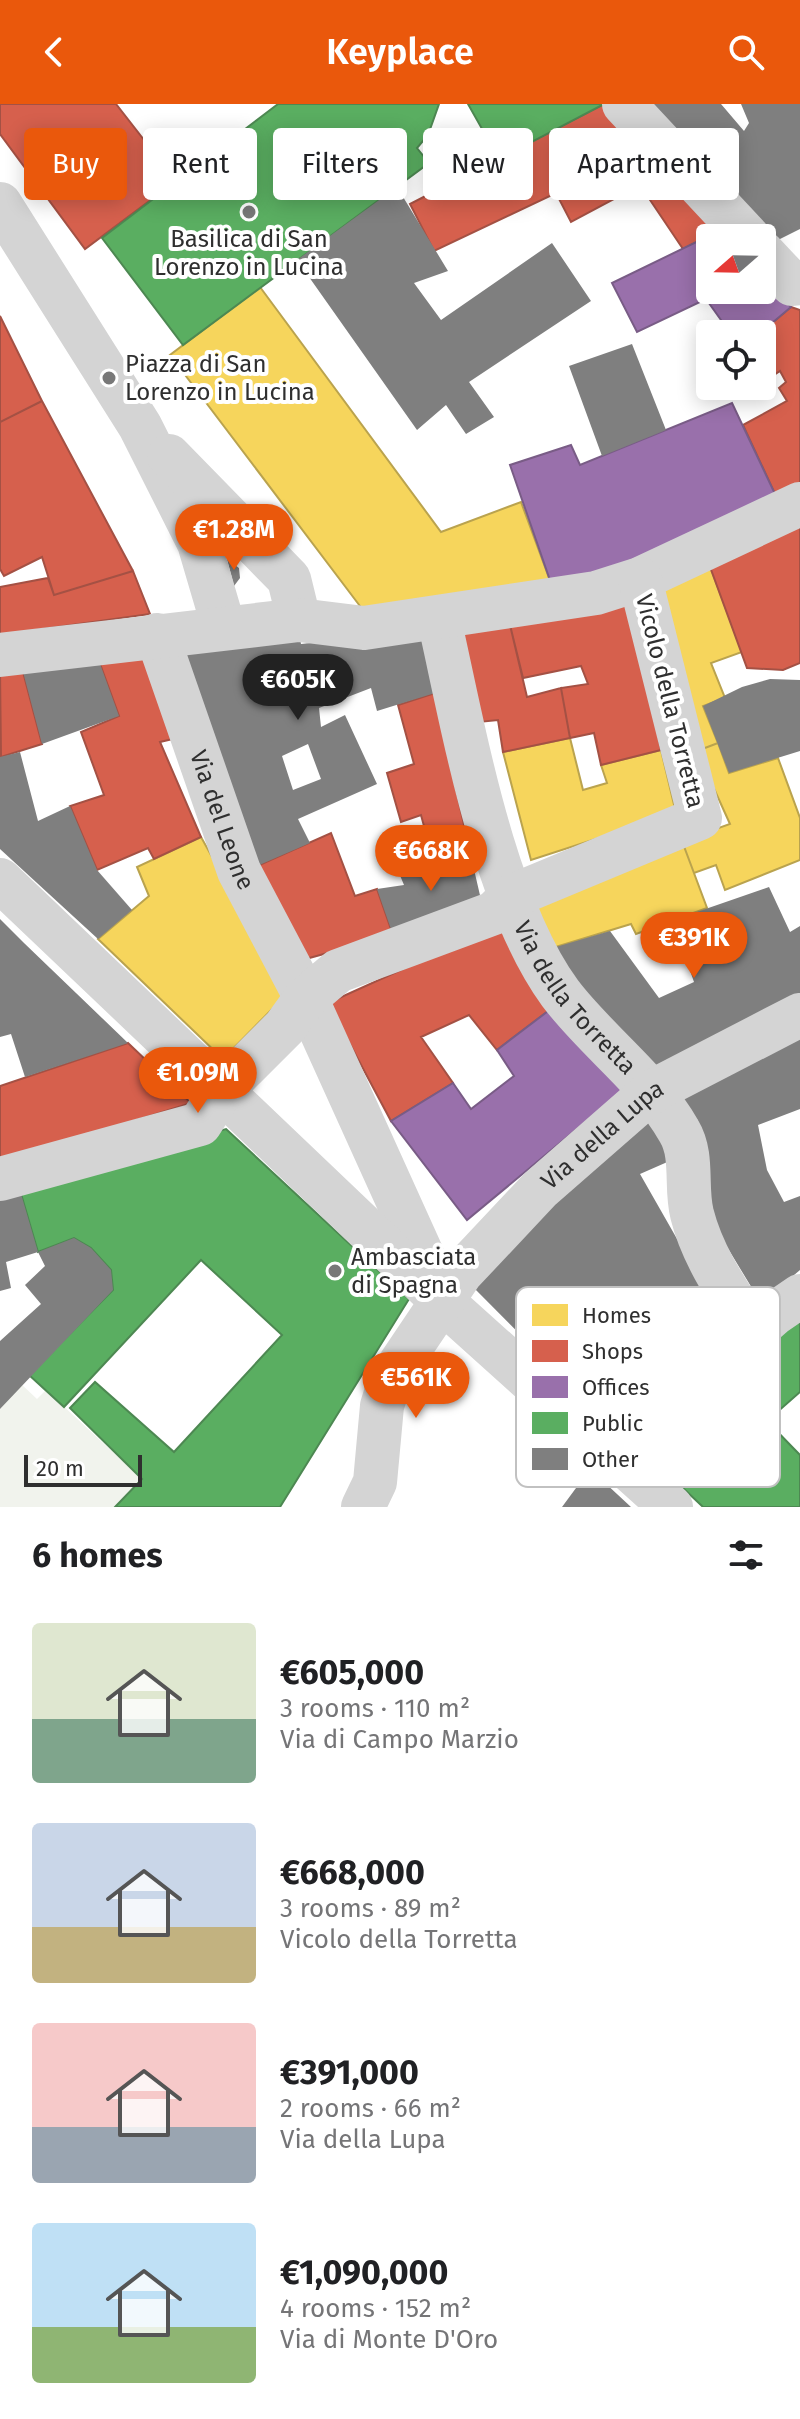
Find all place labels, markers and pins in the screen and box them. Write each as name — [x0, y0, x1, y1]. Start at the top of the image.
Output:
marker: Basilica di San Lorenzo in Lucina — [240, 203, 258, 221]
place label: Basilica di San Lorenzo in Lucina — [154, 225, 344, 281]
place label: Piazza di San Lorenzo in Lucina — [125, 350, 315, 406]
marker: Piazza di San Lorenzo in Lucina — [100, 369, 118, 387]
pin: €1.28M — [169, 504, 299, 572]
pin: €605K — [242, 654, 354, 722]
pin: €668K — [375, 825, 487, 893]
pin: €391K — [638, 912, 750, 980]
pin: €1.09M — [133, 1047, 263, 1115]
place label: Ambasciata di Spagna — [351, 1243, 476, 1299]
marker: Ambasciata di Spagna — [326, 1262, 344, 1280]
pin: €561K — [360, 1352, 472, 1420]

